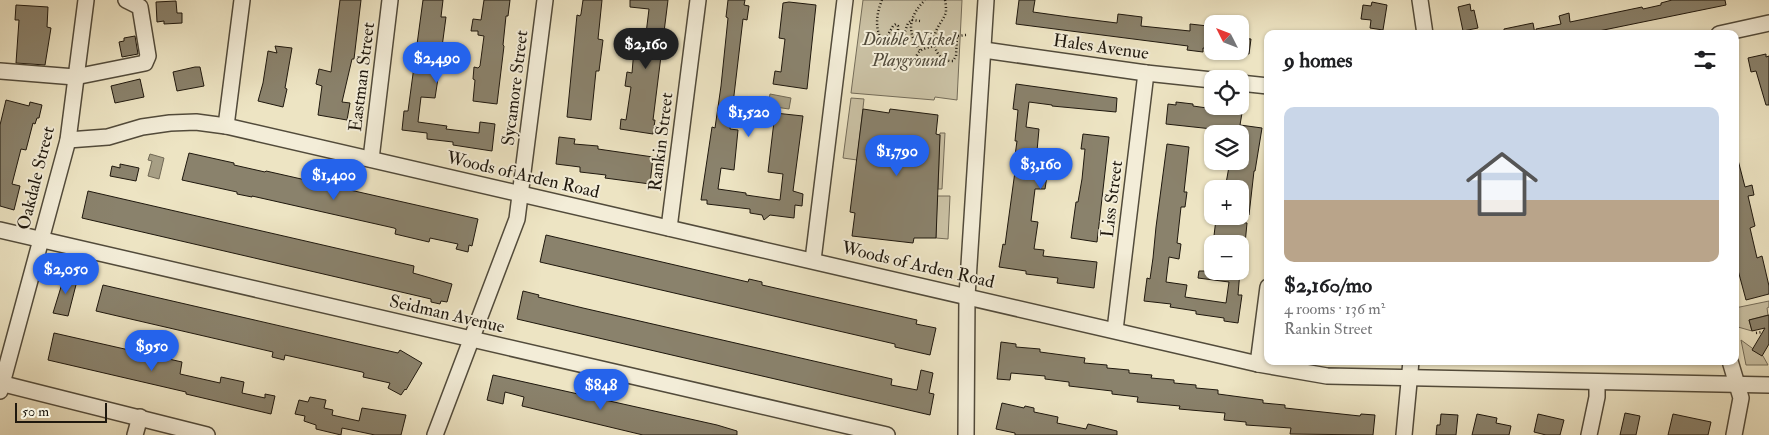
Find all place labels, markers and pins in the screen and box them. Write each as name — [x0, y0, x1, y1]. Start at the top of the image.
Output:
pin: $2,160 — [605, 28, 687, 70]
pin: $2,490 — [396, 42, 478, 84]
pin: $1,520 — [708, 96, 790, 138]
pin: $1,790 — [856, 134, 938, 177]
pin: $3,160 — [1000, 148, 1082, 190]
pin: $1,400 — [293, 158, 375, 201]
pin: $2,050 — [25, 252, 107, 295]
pin: $950 — [122, 330, 182, 372]
pin: $848 — [571, 368, 631, 411]

